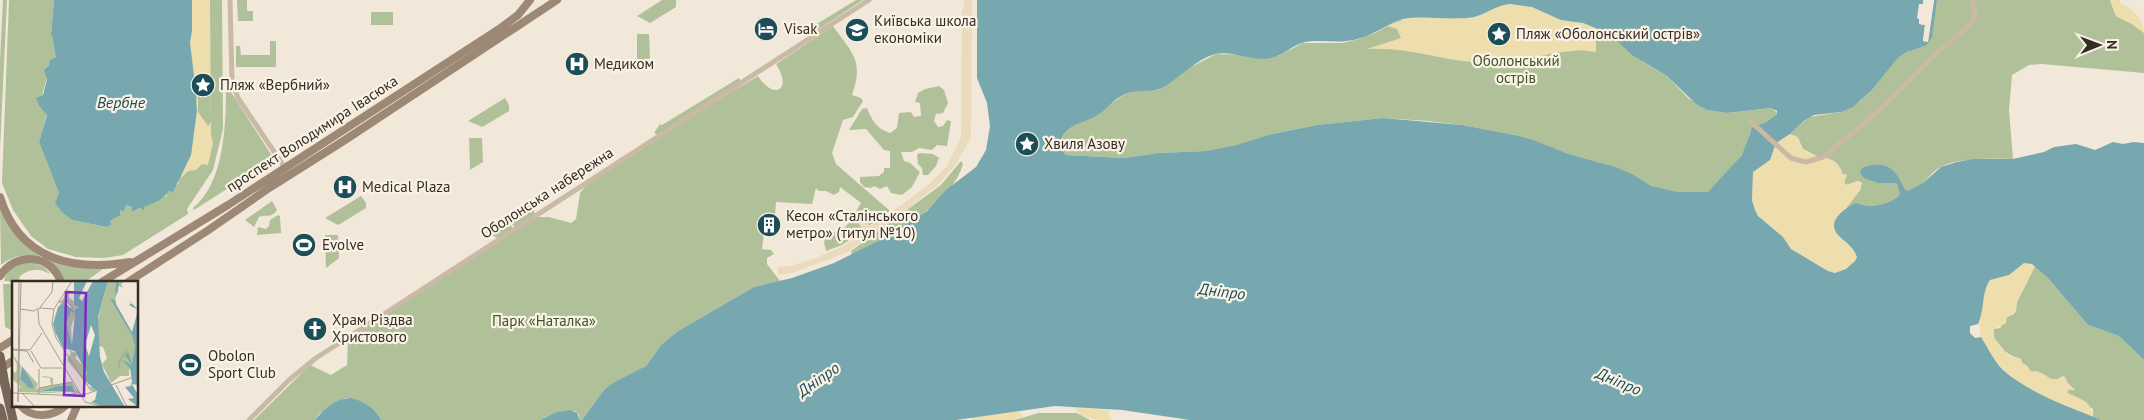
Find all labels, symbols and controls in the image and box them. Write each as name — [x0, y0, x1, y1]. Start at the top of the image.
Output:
place label: Київська школа економіки — [874, 11, 976, 47]
hotel icon: Visak — [753, 16, 779, 42]
school or university icon: Київська школа економіки — [844, 17, 870, 43]
place label: Visak — [783, 19, 818, 38]
north arrow — [2074, 20, 2124, 70]
place icon: Пляж «Оболонський острів» — [1486, 21, 1512, 47]
place label: Пляж «Оболонський острів» — [1516, 24, 1700, 43]
text: N — [2103, 40, 2121, 50]
hospital icon: Медиком — [564, 51, 590, 77]
park label: Оболонський острів — [1472, 51, 1560, 87]
place label: Медиком — [594, 54, 654, 73]
street label: проспект Володимира Івасюка — [222, 71, 401, 196]
place icon: Пляж «Вербний» — [190, 72, 216, 98]
place label: Пляж «Вербний» — [220, 75, 330, 94]
water label: Вербне — [97, 92, 146, 112]
place icon: Хвиля Азову — [1014, 131, 1040, 157]
place label: Хвиля Азову — [1044, 134, 1125, 153]
street label: Оболонська набережна — [477, 143, 617, 243]
hospital icon: Medical Plaza — [332, 174, 358, 200]
place label: Medical Plaza — [362, 177, 451, 196]
place label: Кесон «Сталінського метро» (титул №10) — [786, 206, 918, 242]
building icon: Кесон «Сталінського метро» (титул №10) — [756, 212, 782, 238]
sports icon: Evolve — [291, 232, 317, 258]
place label: Evolve — [322, 235, 364, 254]
water label: Дніпро — [1195, 278, 1247, 304]
inset map — [12, 281, 139, 408]
place label: Храм Різдва Христового — [332, 310, 413, 346]
park label: Парк «Наталка» — [492, 311, 596, 330]
church icon: Храм Різдва Христового — [302, 316, 328, 342]
place label: Obolon Sport Club — [208, 346, 276, 382]
sports icon: Obolon Sport Club — [177, 352, 203, 378]
water label: Дніпро — [791, 357, 843, 402]
water label: Дніпро — [1592, 362, 1645, 399]

